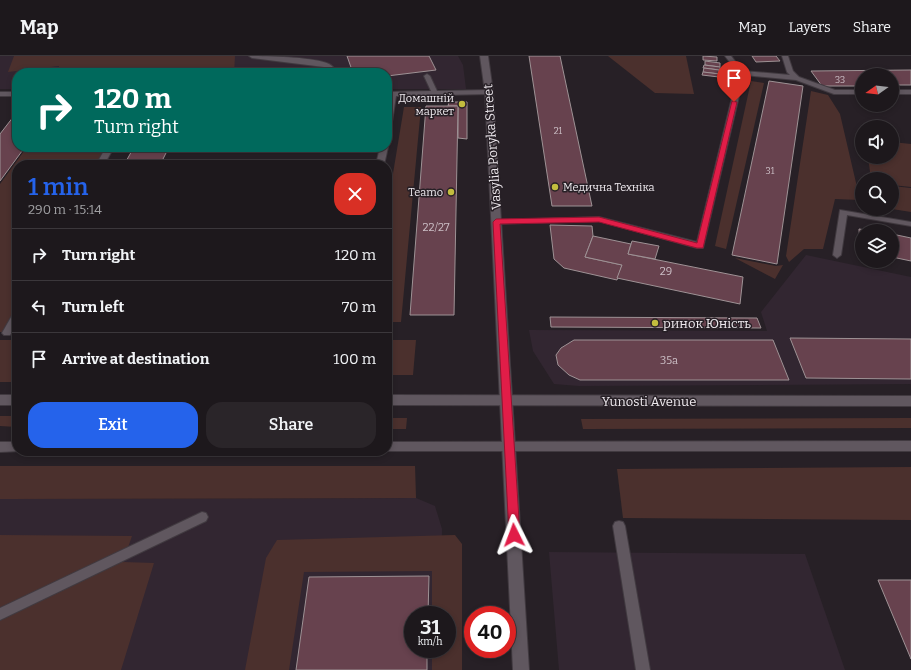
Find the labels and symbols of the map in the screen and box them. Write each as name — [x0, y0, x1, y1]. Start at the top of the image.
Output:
pin — [717, 61, 751, 102]
north arrow — [855, 68, 899, 112]
house number: 33 — [835, 75, 845, 85]
street label: Vasylia Poryka Street — [480, 83, 504, 210]
place label: Домашній маркет — [398, 92, 454, 118]
marker: Домашній маркет — [457, 99, 467, 109]
house number: 21 — [554, 126, 563, 136]
house number: 31 — [766, 166, 775, 176]
place label: Медична Техніка — [563, 181, 655, 194]
marker: Медична Техніка — [550, 182, 560, 192]
place label: Teamo — [408, 186, 443, 199]
marker: Teamo — [446, 187, 456, 197]
house number: 22/27 — [423, 221, 450, 234]
house number: 29 — [660, 265, 672, 278]
place label: ринок Юність — [663, 316, 751, 331]
marker: ринок Юність — [650, 318, 660, 328]
house number: 35а — [660, 354, 678, 367]
street label: Yunosti Avenue — [602, 394, 696, 409]
position arrow — [493, 514, 535, 556]
speed limit sign: 40 — [464, 606, 516, 658]

